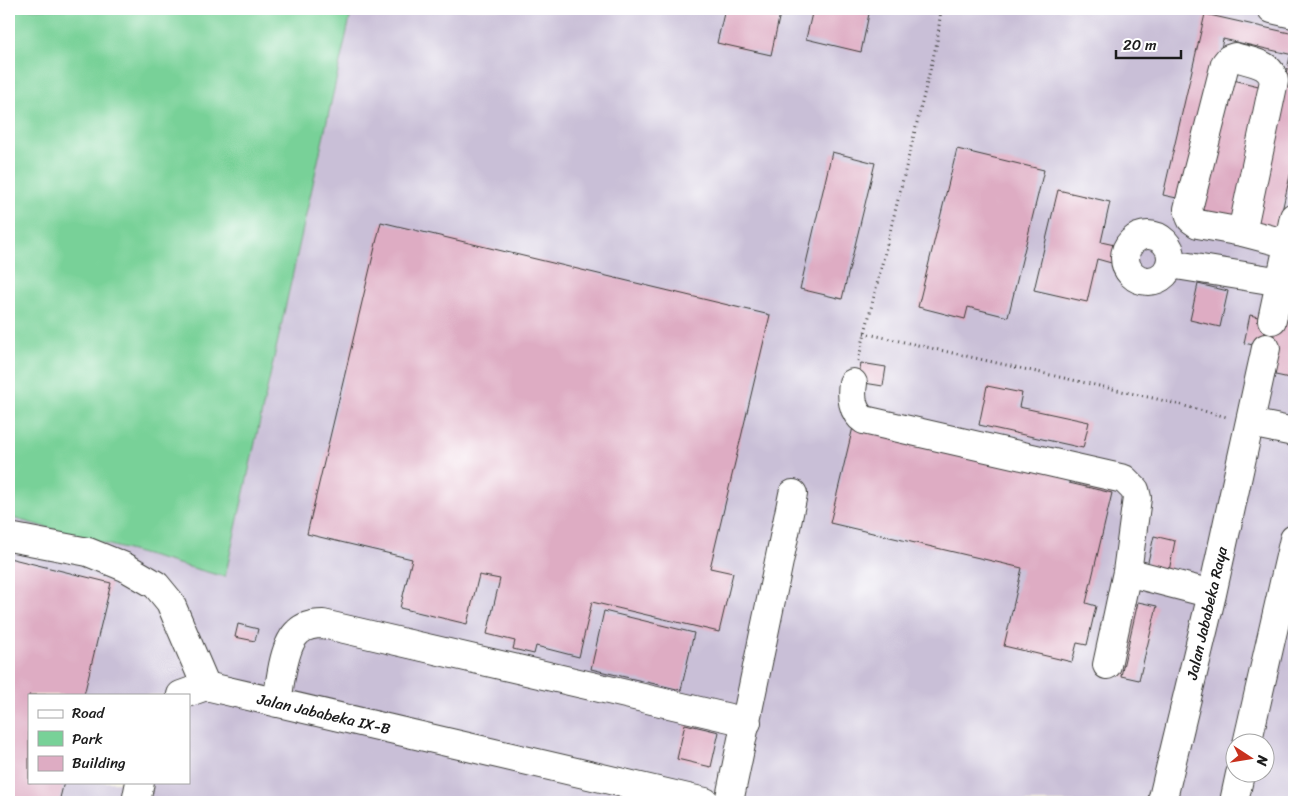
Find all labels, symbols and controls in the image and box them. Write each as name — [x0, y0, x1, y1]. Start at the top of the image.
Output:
scale bar — [1116, 28, 1180, 60]
text: 20 m — [1123, 32, 1157, 58]
street label: Jalan Jababeka Raya — [1179, 544, 1235, 683]
street label: Jalan Jababeka IX-B — [254, 686, 394, 742]
legend — [28, 694, 190, 784]
text: Road — [72, 700, 105, 726]
text: Park — [72, 726, 103, 752]
north arrow — [1226, 734, 1276, 784]
text: Building — [72, 750, 126, 776]
text: N — [1249, 752, 1276, 768]

